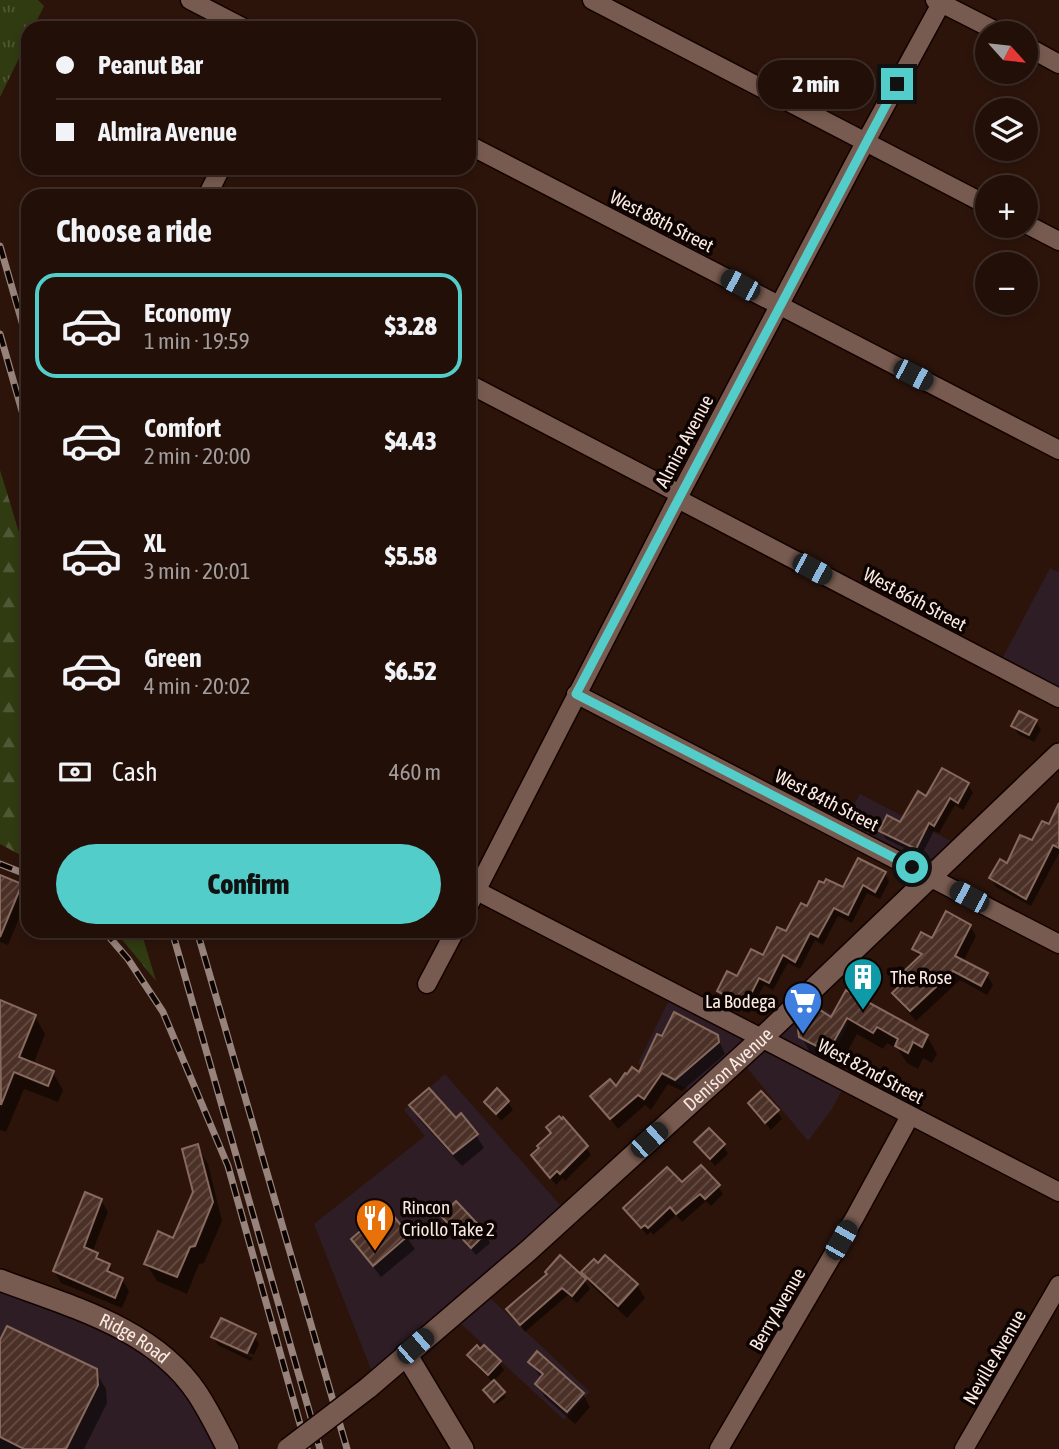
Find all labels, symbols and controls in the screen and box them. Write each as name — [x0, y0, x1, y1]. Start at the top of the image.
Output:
north arrow — [975, 21, 1038, 84]
map controls — [975, 21, 1038, 315]
text: Peanut Bar — [98, 50, 203, 80]
callout: 2 min — [757, 60, 872, 108]
route end — [881, 68, 913, 100]
text: 2 min — [793, 71, 839, 97]
button: layers — [975, 98, 1038, 161]
text: Almira Avenue — [98, 117, 237, 147]
button: + — [975, 175, 1038, 238]
street label: West 88th Street — [606, 185, 718, 257]
text: Choose a ride — [56, 212, 212, 249]
button: − — [975, 252, 1038, 315]
car — [717, 266, 764, 304]
icon: car — [60, 294, 123, 357]
text: Economy — [144, 298, 231, 328]
text: $3.28 — [385, 311, 437, 341]
text: 1 min · 19:59 — [144, 328, 250, 354]
car — [890, 356, 937, 394]
street label: Almira Avenue — [650, 391, 718, 491]
icon: car — [60, 409, 123, 472]
text: Comfort — [144, 413, 221, 443]
text: $4.43 — [385, 426, 437, 456]
text: 2 min · 20:00 — [144, 443, 250, 469]
icon: car — [60, 524, 123, 587]
text: XL — [144, 528, 166, 558]
text: $5.58 — [385, 541, 437, 571]
car — [789, 550, 836, 588]
text: 3 min · 20:01 — [144, 558, 250, 584]
street label: West 86th Street — [860, 563, 970, 635]
icon: car — [60, 639, 123, 702]
text: Green — [144, 643, 202, 673]
text: $6.52 — [385, 656, 437, 686]
text: 4 min · 20:02 — [144, 673, 250, 699]
icon: cash — [56, 753, 94, 791]
text: Cash — [112, 757, 158, 787]
text: 460 m — [389, 759, 441, 785]
street label: West 84th Street — [771, 764, 883, 836]
button: Confirm — [56, 844, 441, 924]
route start — [896, 851, 928, 883]
car — [946, 878, 993, 916]
building icon: The Rose — [842, 956, 884, 1011]
place label: The Rose — [890, 966, 952, 988]
supermarket icon: La Bodega — [782, 980, 824, 1035]
place label: La Bodega — [705, 990, 776, 1012]
street label: Denison Avenue — [679, 1023, 777, 1115]
street label: West 82nd Street — [814, 1034, 928, 1108]
car — [627, 1118, 672, 1162]
place label: Rincon Criollo Take 2 — [402, 1196, 495, 1240]
restaurant icon: Rincon Criollo Take 2 — [354, 1197, 396, 1252]
car — [822, 1217, 861, 1263]
street label: Berry Avenue — [745, 1264, 809, 1354]
street label: Neville Avenue — [958, 1306, 1030, 1408]
street label: Ridge Road — [96, 1308, 174, 1368]
car — [393, 1324, 438, 1368]

